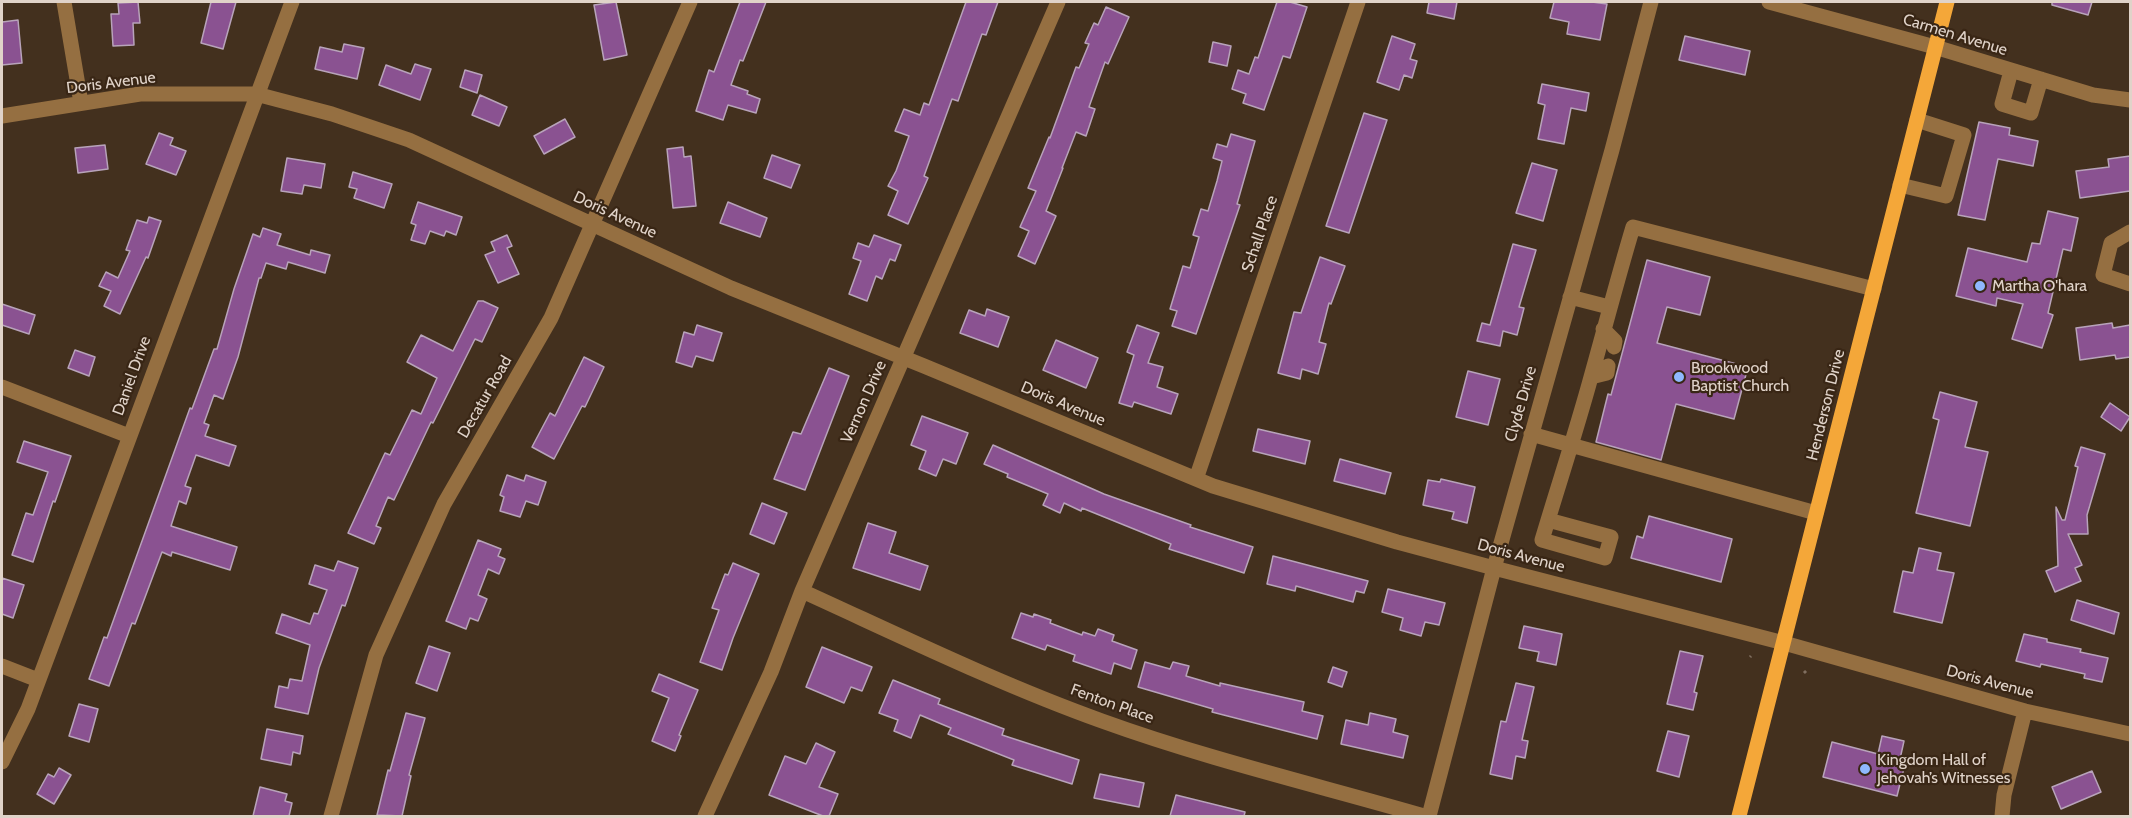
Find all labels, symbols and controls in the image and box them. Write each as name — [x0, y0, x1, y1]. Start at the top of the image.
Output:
street label: Carmen Avenue — [1901, 10, 2009, 60]
street label: Doris Avenue — [65, 68, 157, 98]
street label: Doris Avenue — [570, 187, 660, 243]
street label: Schall Place — [1238, 193, 1282, 275]
place label: Martha O'hara — [1992, 276, 2087, 296]
marker: Martha O'hara — [1973, 279, 1987, 293]
street label: Daniel Drive — [109, 334, 155, 418]
street label: Henderson Drive — [1803, 347, 1849, 463]
street label: Decatur Road — [454, 353, 516, 441]
street label: Vernon Drive — [837, 358, 891, 446]
place label: Brookwood Baptist Church — [1691, 358, 1789, 396]
street label: Clyde Drive — [1501, 364, 1541, 444]
marker: Brookwood Baptist Church — [1672, 370, 1686, 384]
street label: Doris Avenue — [1018, 378, 1108, 430]
street label: Doris Avenue — [1475, 535, 1567, 577]
street label: Doris Avenue — [1944, 661, 2036, 703]
street label: Fenton Place — [1068, 680, 1156, 728]
place label: Kingdom Hall of Jehovah’s Witnesses — [1877, 750, 2010, 788]
marker: Kingdom Hall of Jehovah’s Witnesses — [1858, 762, 1872, 776]

